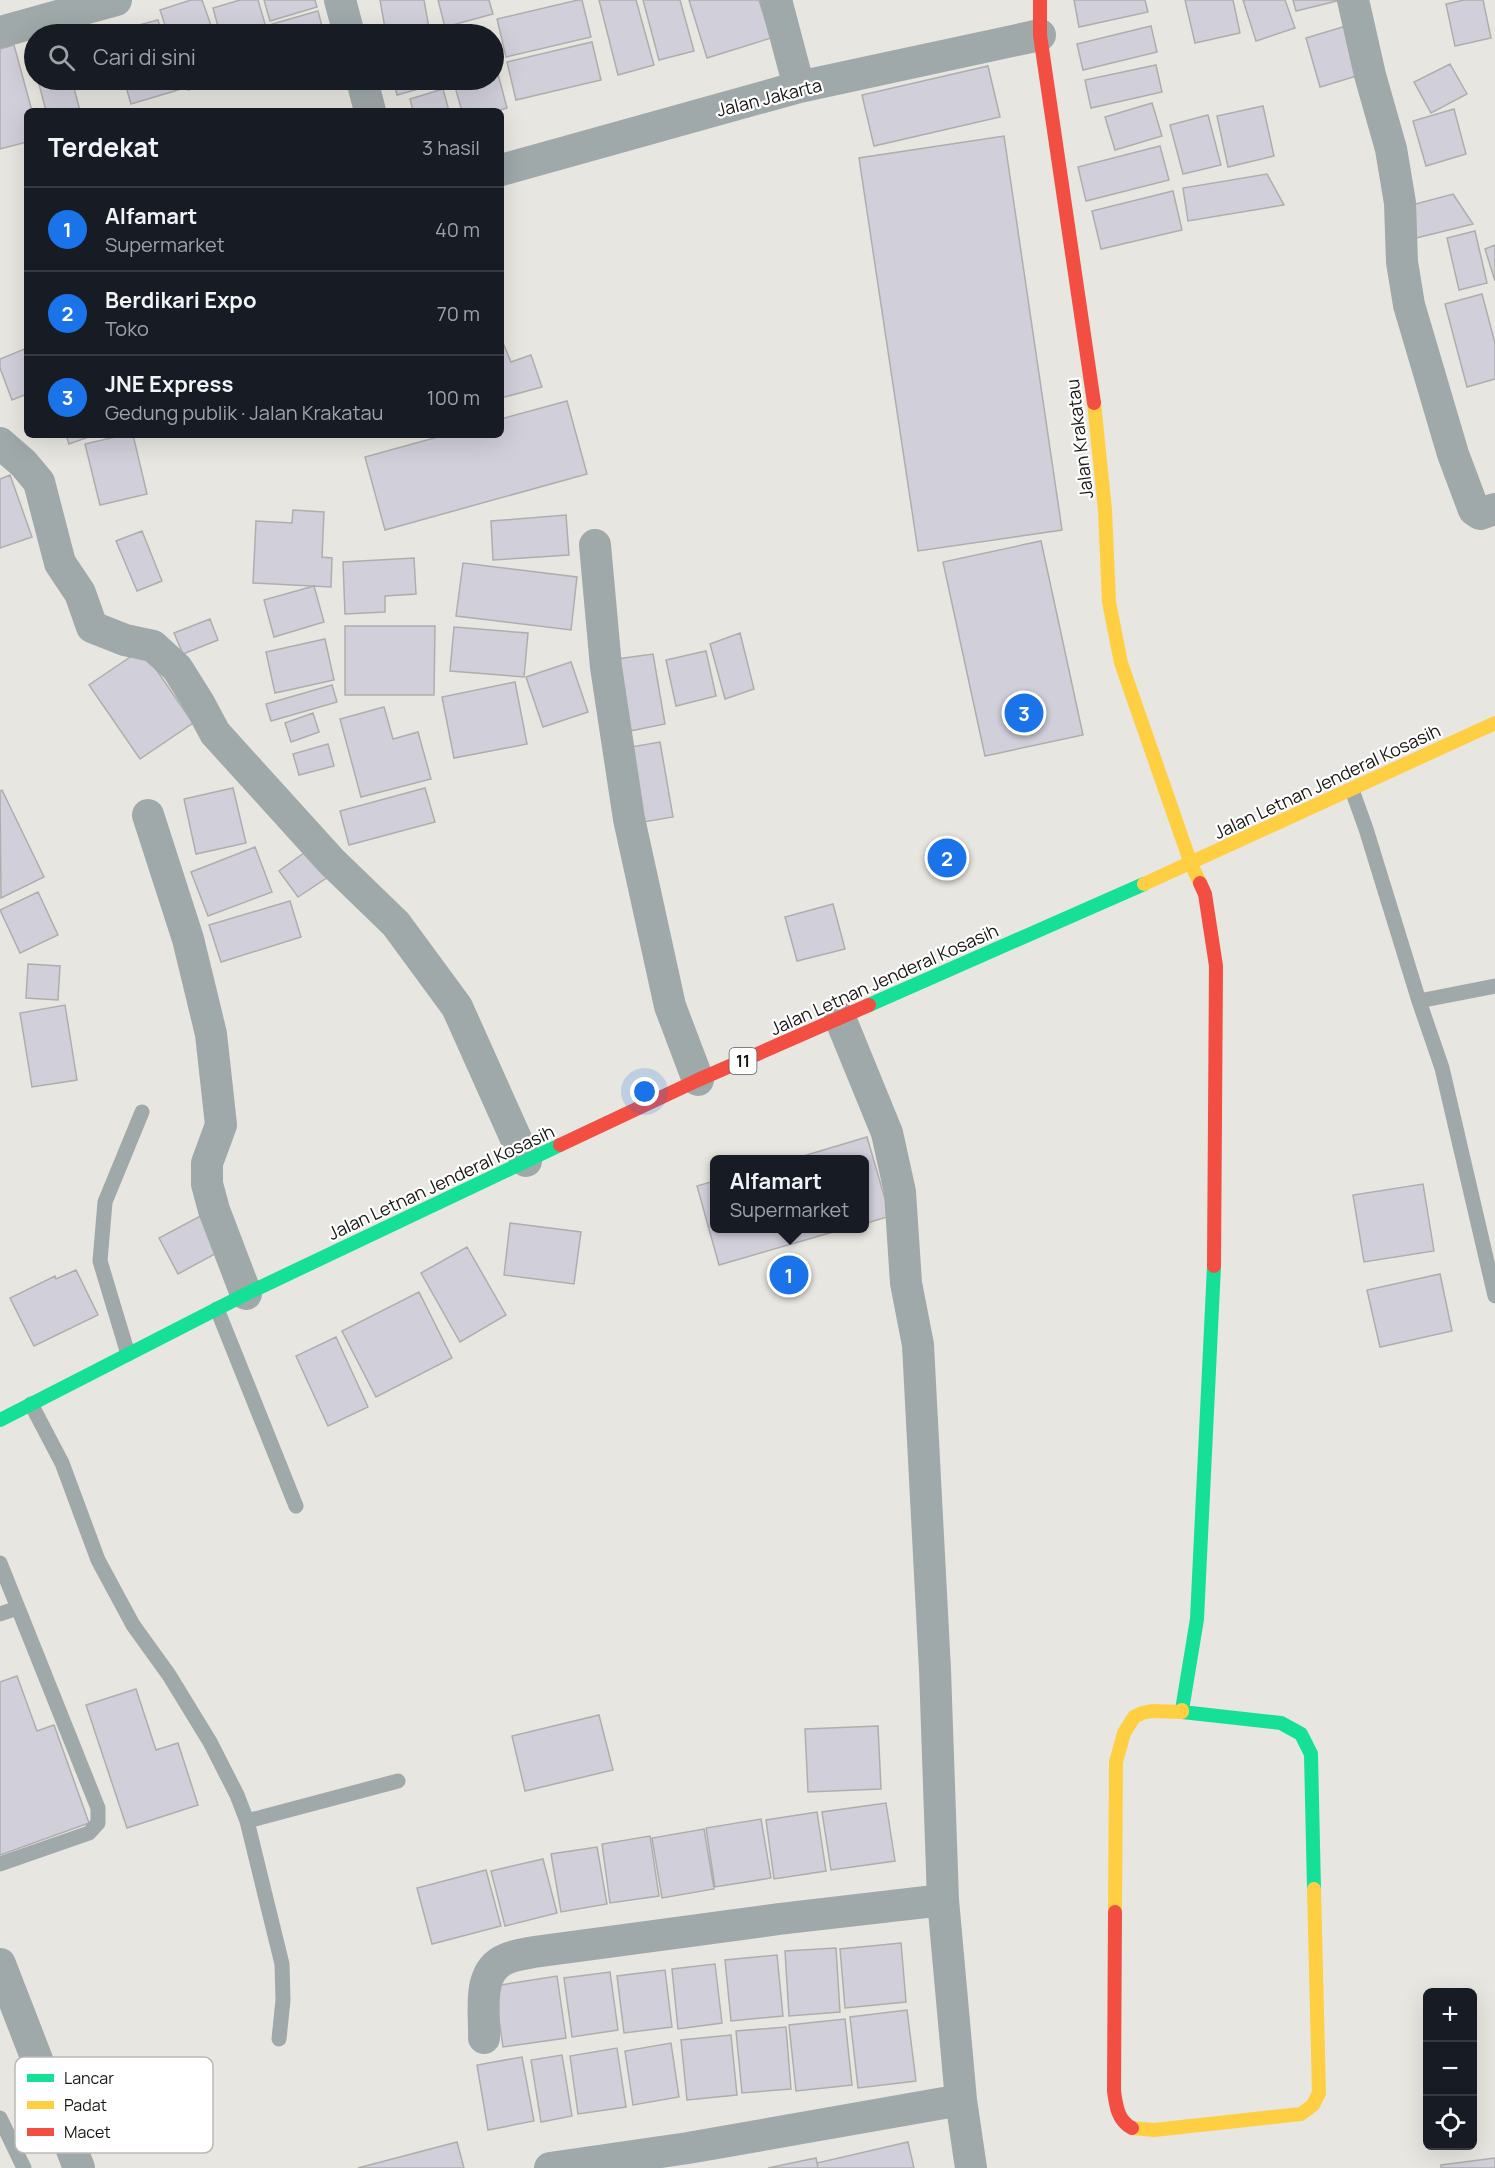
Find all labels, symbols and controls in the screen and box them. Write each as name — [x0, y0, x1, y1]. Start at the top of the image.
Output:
search box — [24, 24, 504, 90]
icon: search — [45, 41, 78, 74]
text: Cari di sini — [93, 42, 196, 72]
street label: Jalan Jakarta — [714, 72, 824, 122]
text: Terdekat — [48, 129, 159, 165]
text: 3 hasil — [422, 134, 480, 161]
text: Alfamart — [105, 201, 197, 231]
text: 1 — [63, 216, 72, 243]
text: 40 m — [435, 216, 480, 243]
text: Supermarket — [105, 231, 225, 258]
text: Berdikari Expo — [105, 285, 257, 315]
text: 2 — [62, 300, 73, 327]
text: 70 m — [437, 300, 480, 327]
text: Toko — [105, 315, 149, 342]
text: JNE Express — [105, 369, 233, 399]
street label: Jalan Krakatau — [1060, 378, 1098, 500]
text: 3 — [62, 384, 73, 411]
text: 100 m — [427, 384, 480, 411]
text: Gedung publik · Jalan Krakatau — [105, 399, 383, 426]
pin: 3 — [1004, 690, 1044, 736]
street label: Jalan Letnan Jenderal Kosasih — [1210, 718, 1444, 844]
pin: 2 — [928, 836, 966, 880]
street label: Jalan Letnan Jenderal Kosasih — [766, 918, 1002, 1040]
road number: 11 — [730, 1048, 756, 1074]
your location — [630, 1077, 659, 1106]
street label: Jalan Letnan Jenderal Kosasih — [324, 1119, 558, 1245]
popup — [710, 1155, 869, 1233]
text: Alfamart — [730, 1166, 822, 1196]
text: Supermarket — [730, 1196, 849, 1223]
pin: 1 — [770, 1252, 808, 1298]
map controls — [1423, 1988, 1477, 2150]
button: + — [1423, 1988, 1477, 2042]
button: − — [1423, 2042, 1477, 2096]
legend — [15, 2057, 213, 2153]
text: Lancar — [64, 2067, 114, 2089]
text: Padat — [64, 2094, 107, 2116]
button: locate — [1423, 2096, 1477, 2150]
text: Macet — [64, 2121, 111, 2143]

